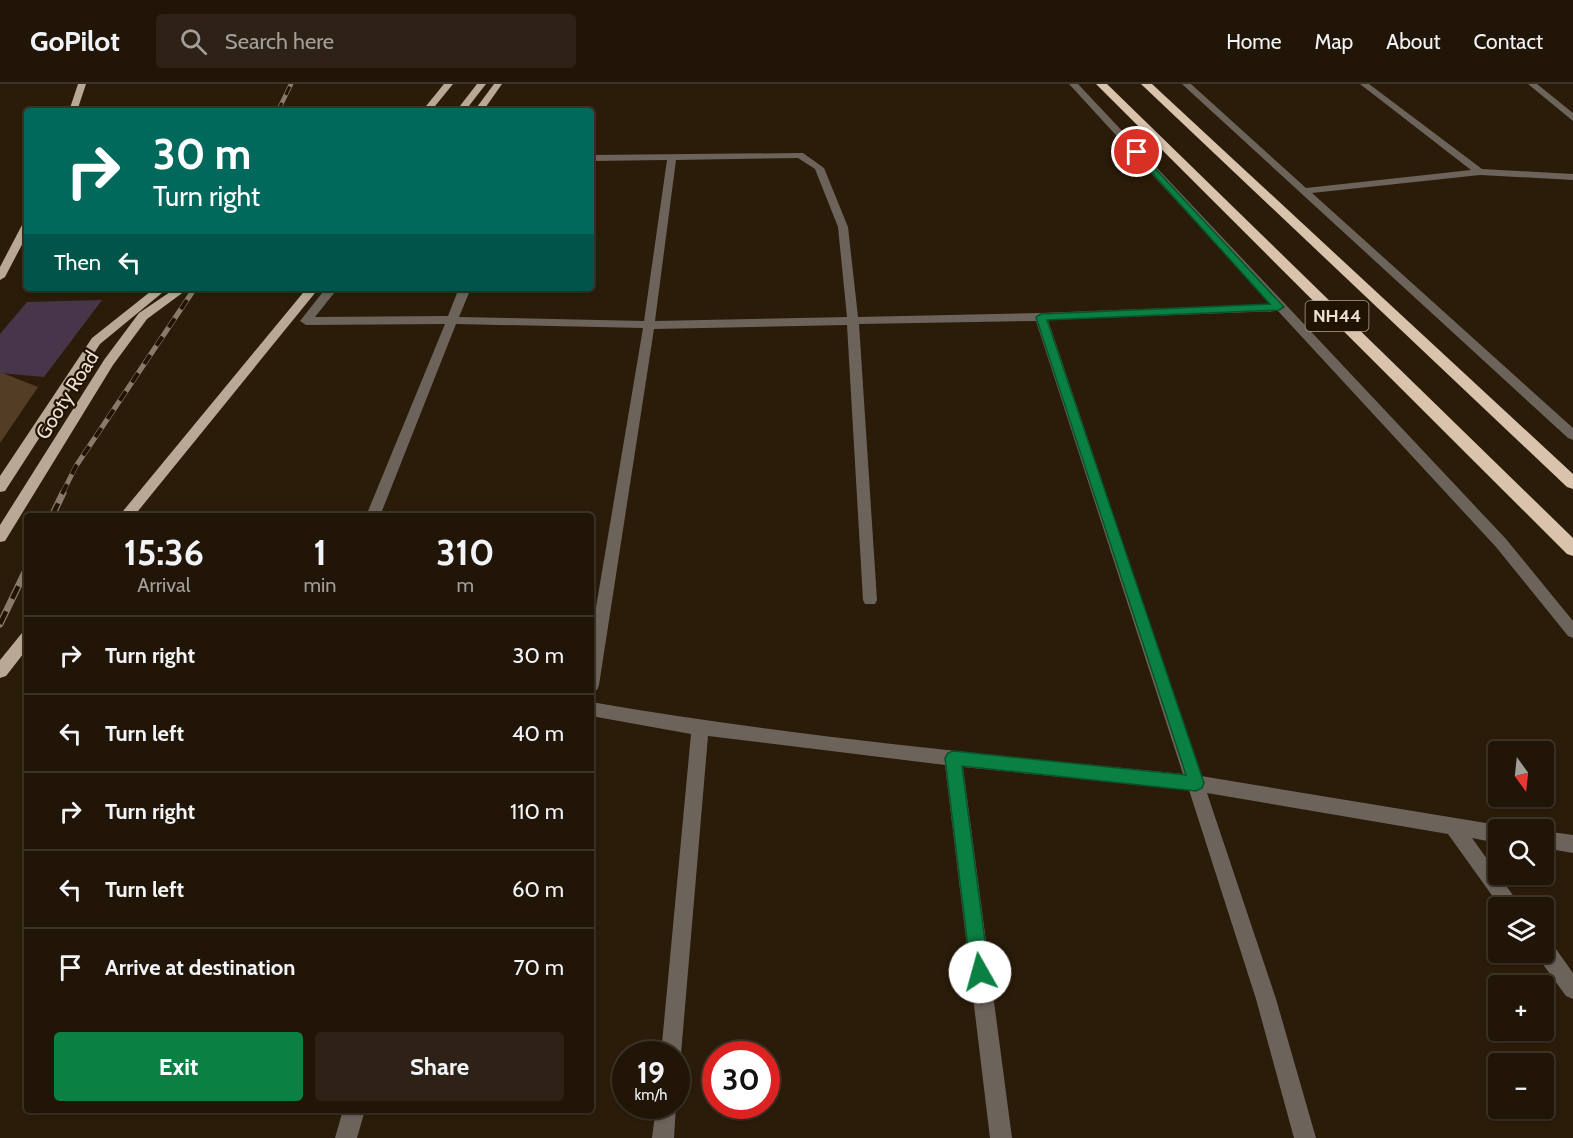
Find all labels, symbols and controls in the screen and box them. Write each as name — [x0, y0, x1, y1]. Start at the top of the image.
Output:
search box — [156, 14, 576, 68]
text: GoPilot — [30, 24, 120, 58]
icon: search — [177, 25, 210, 58]
text: Search here — [225, 28, 334, 55]
text: Home — [1226, 29, 1282, 54]
text: Map — [1315, 29, 1353, 54]
text: About — [1386, 29, 1440, 54]
text: Contact — [1473, 29, 1543, 54]
pin — [1111, 126, 1162, 177]
text: 30 m — [153, 128, 251, 180]
icon: right — [54, 132, 132, 210]
icon: arrive — [1120, 135, 1153, 168]
text: Turn right — [153, 180, 260, 213]
icon: left — [113, 246, 146, 279]
text: Then — [54, 249, 101, 276]
road number: NH44 — [1306, 301, 1368, 331]
street label: Gooty Road — [30, 346, 104, 444]
text: 15:36 — [124, 530, 204, 574]
text: 1 — [313, 530, 327, 574]
text: 310 — [436, 530, 494, 574]
text: Arrival — [137, 573, 190, 597]
text: min — [304, 573, 337, 597]
text: m — [456, 573, 474, 597]
icon: right — [54, 639, 87, 672]
text: Turn right — [105, 642, 195, 669]
text: 30 m — [512, 642, 564, 669]
icon: left — [54, 717, 87, 750]
text: Turn left — [105, 720, 184, 747]
text: 40 m — [512, 720, 564, 747]
north arrow — [1488, 741, 1554, 807]
map controls — [1488, 741, 1554, 1119]
icon: right — [54, 795, 87, 828]
text: Turn right — [105, 798, 195, 825]
text: 110 m — [510, 798, 564, 825]
button: search — [1488, 819, 1554, 885]
icon: left — [54, 873, 87, 906]
text: Turn left — [105, 876, 184, 903]
text: 60 m — [512, 876, 564, 903]
button: layers — [1488, 897, 1554, 963]
position arrow — [948, 940, 1012, 1004]
icon: arrive — [54, 951, 87, 984]
text: Arrive at destination — [105, 954, 295, 981]
text: 70 m — [514, 954, 564, 981]
button: + — [1488, 975, 1554, 1041]
button: Exit — [54, 1032, 303, 1101]
button: Share — [315, 1032, 564, 1101]
speed limit sign: 30 — [702, 1041, 780, 1119]
button: − — [1488, 1053, 1554, 1119]
text: 19 — [637, 1054, 665, 1091]
text: km/h — [635, 1086, 667, 1104]

